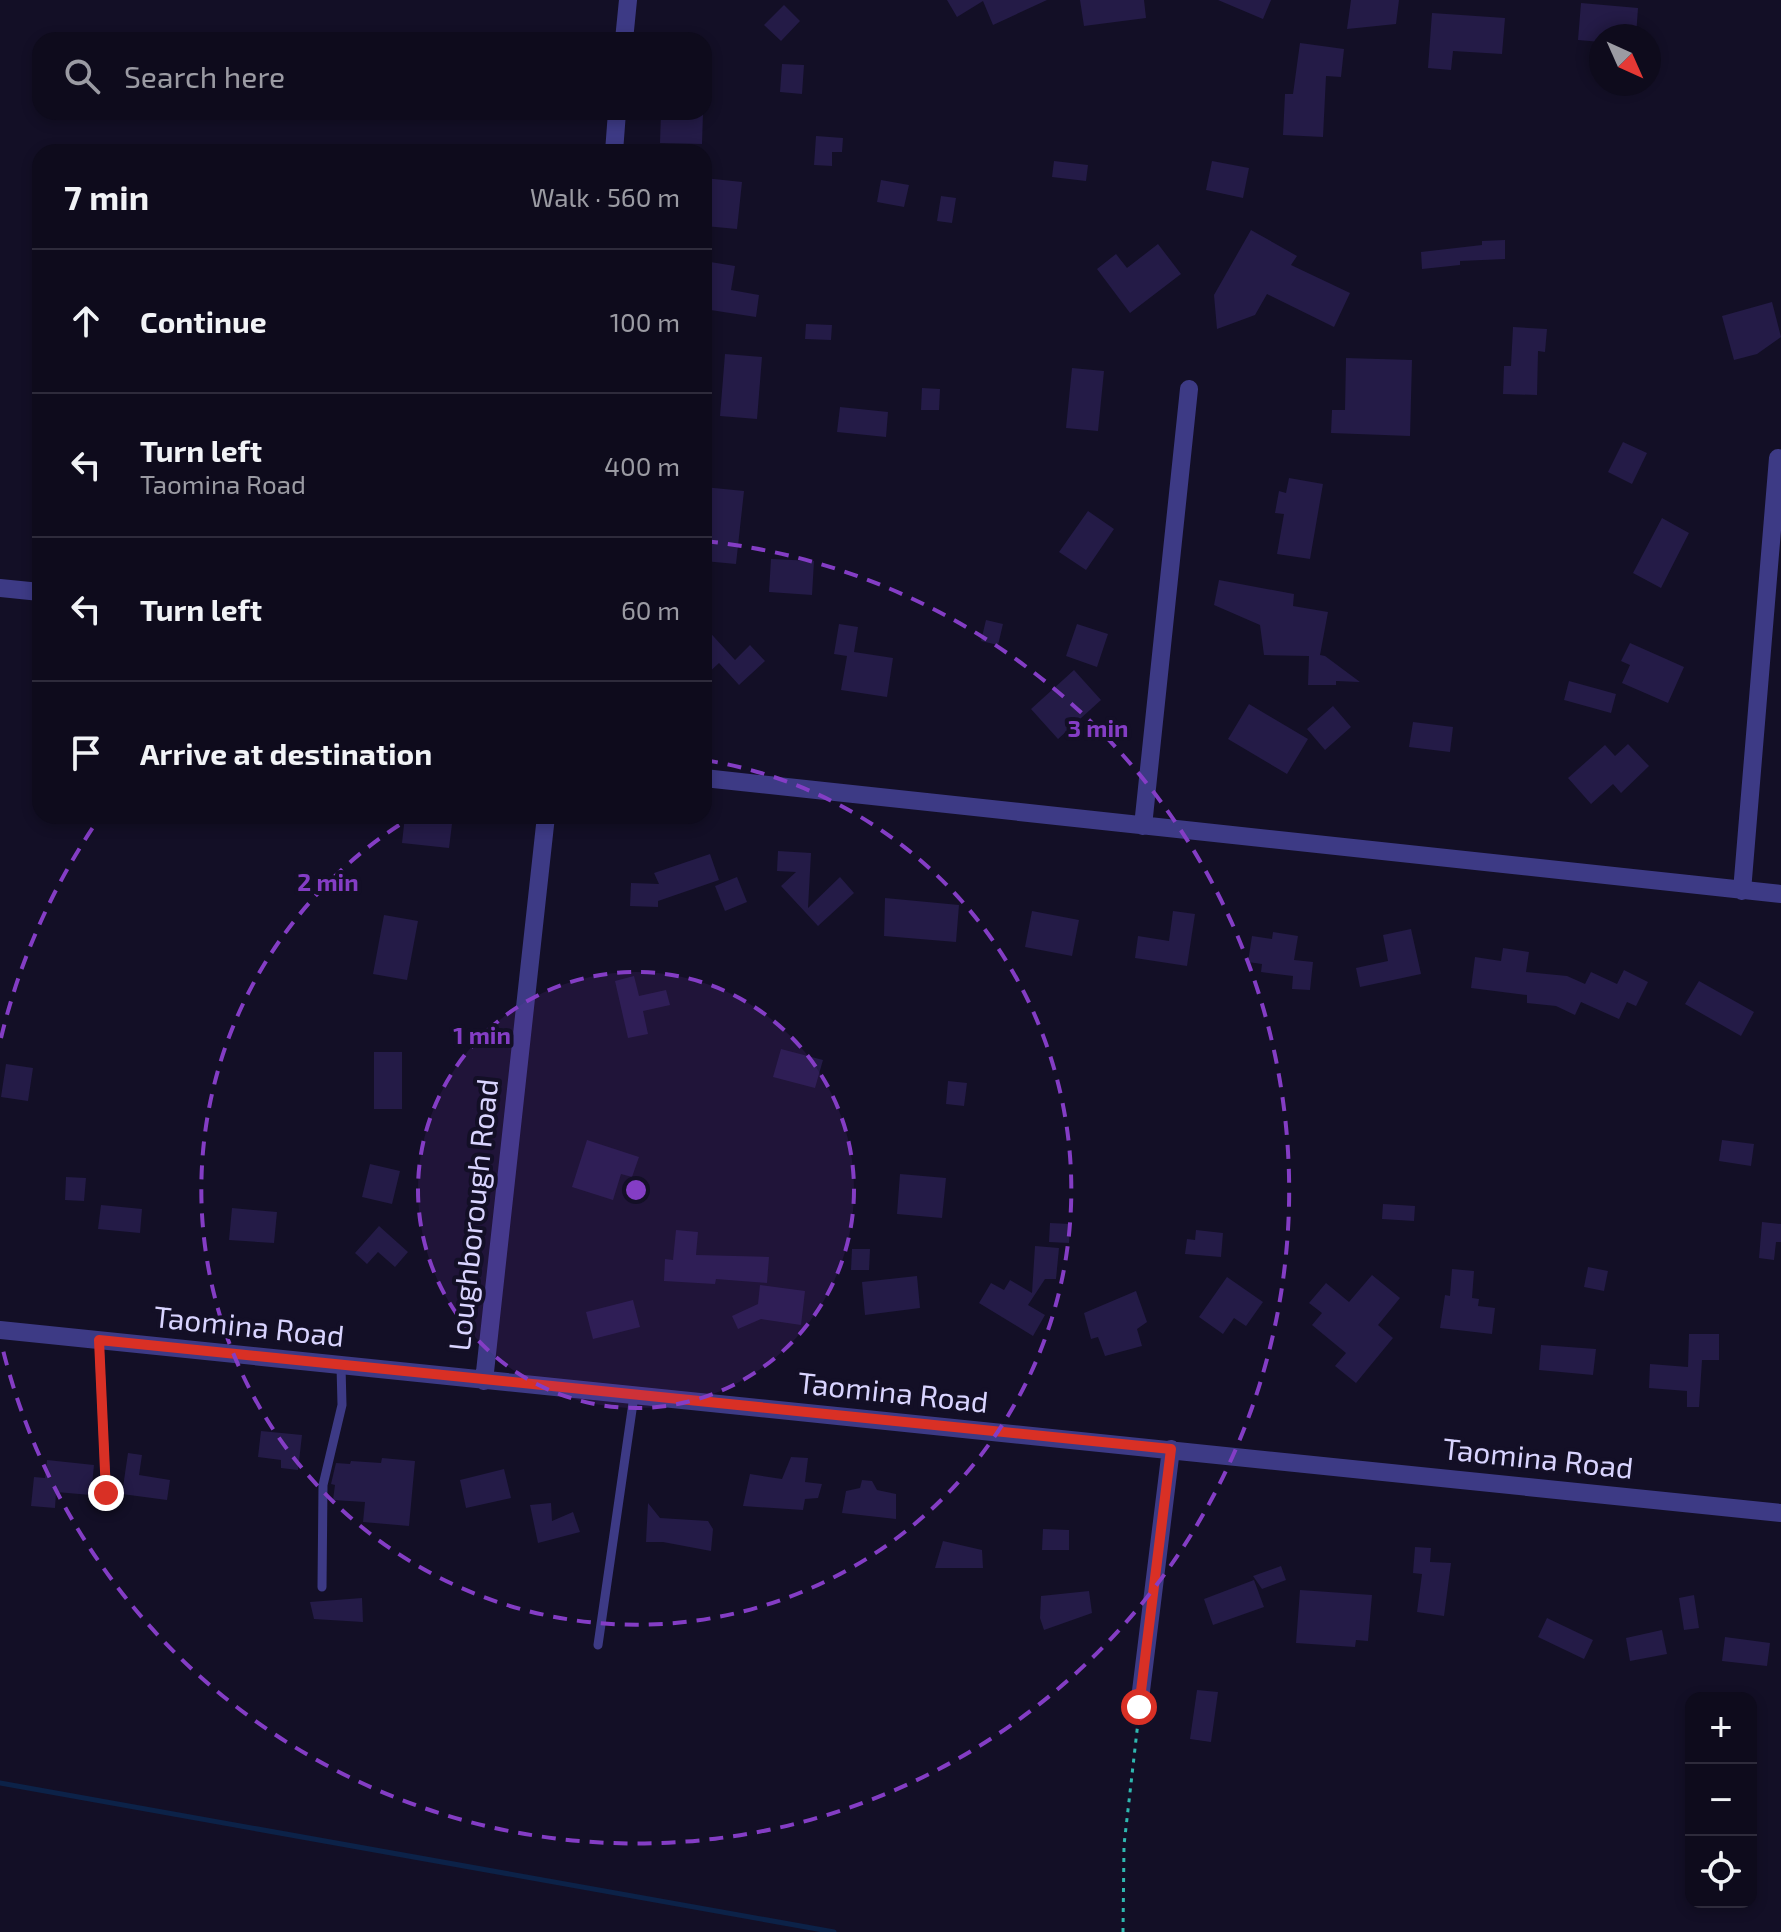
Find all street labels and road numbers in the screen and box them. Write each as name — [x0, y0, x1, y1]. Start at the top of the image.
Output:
street label: Loughborough Road — [440, 1077, 504, 1353]
street label: Taomina Road — [152, 1297, 346, 1353]
street label: Taomina Road — [796, 1363, 990, 1419]
street label: Taomina Road — [1441, 1429, 1635, 1485]

